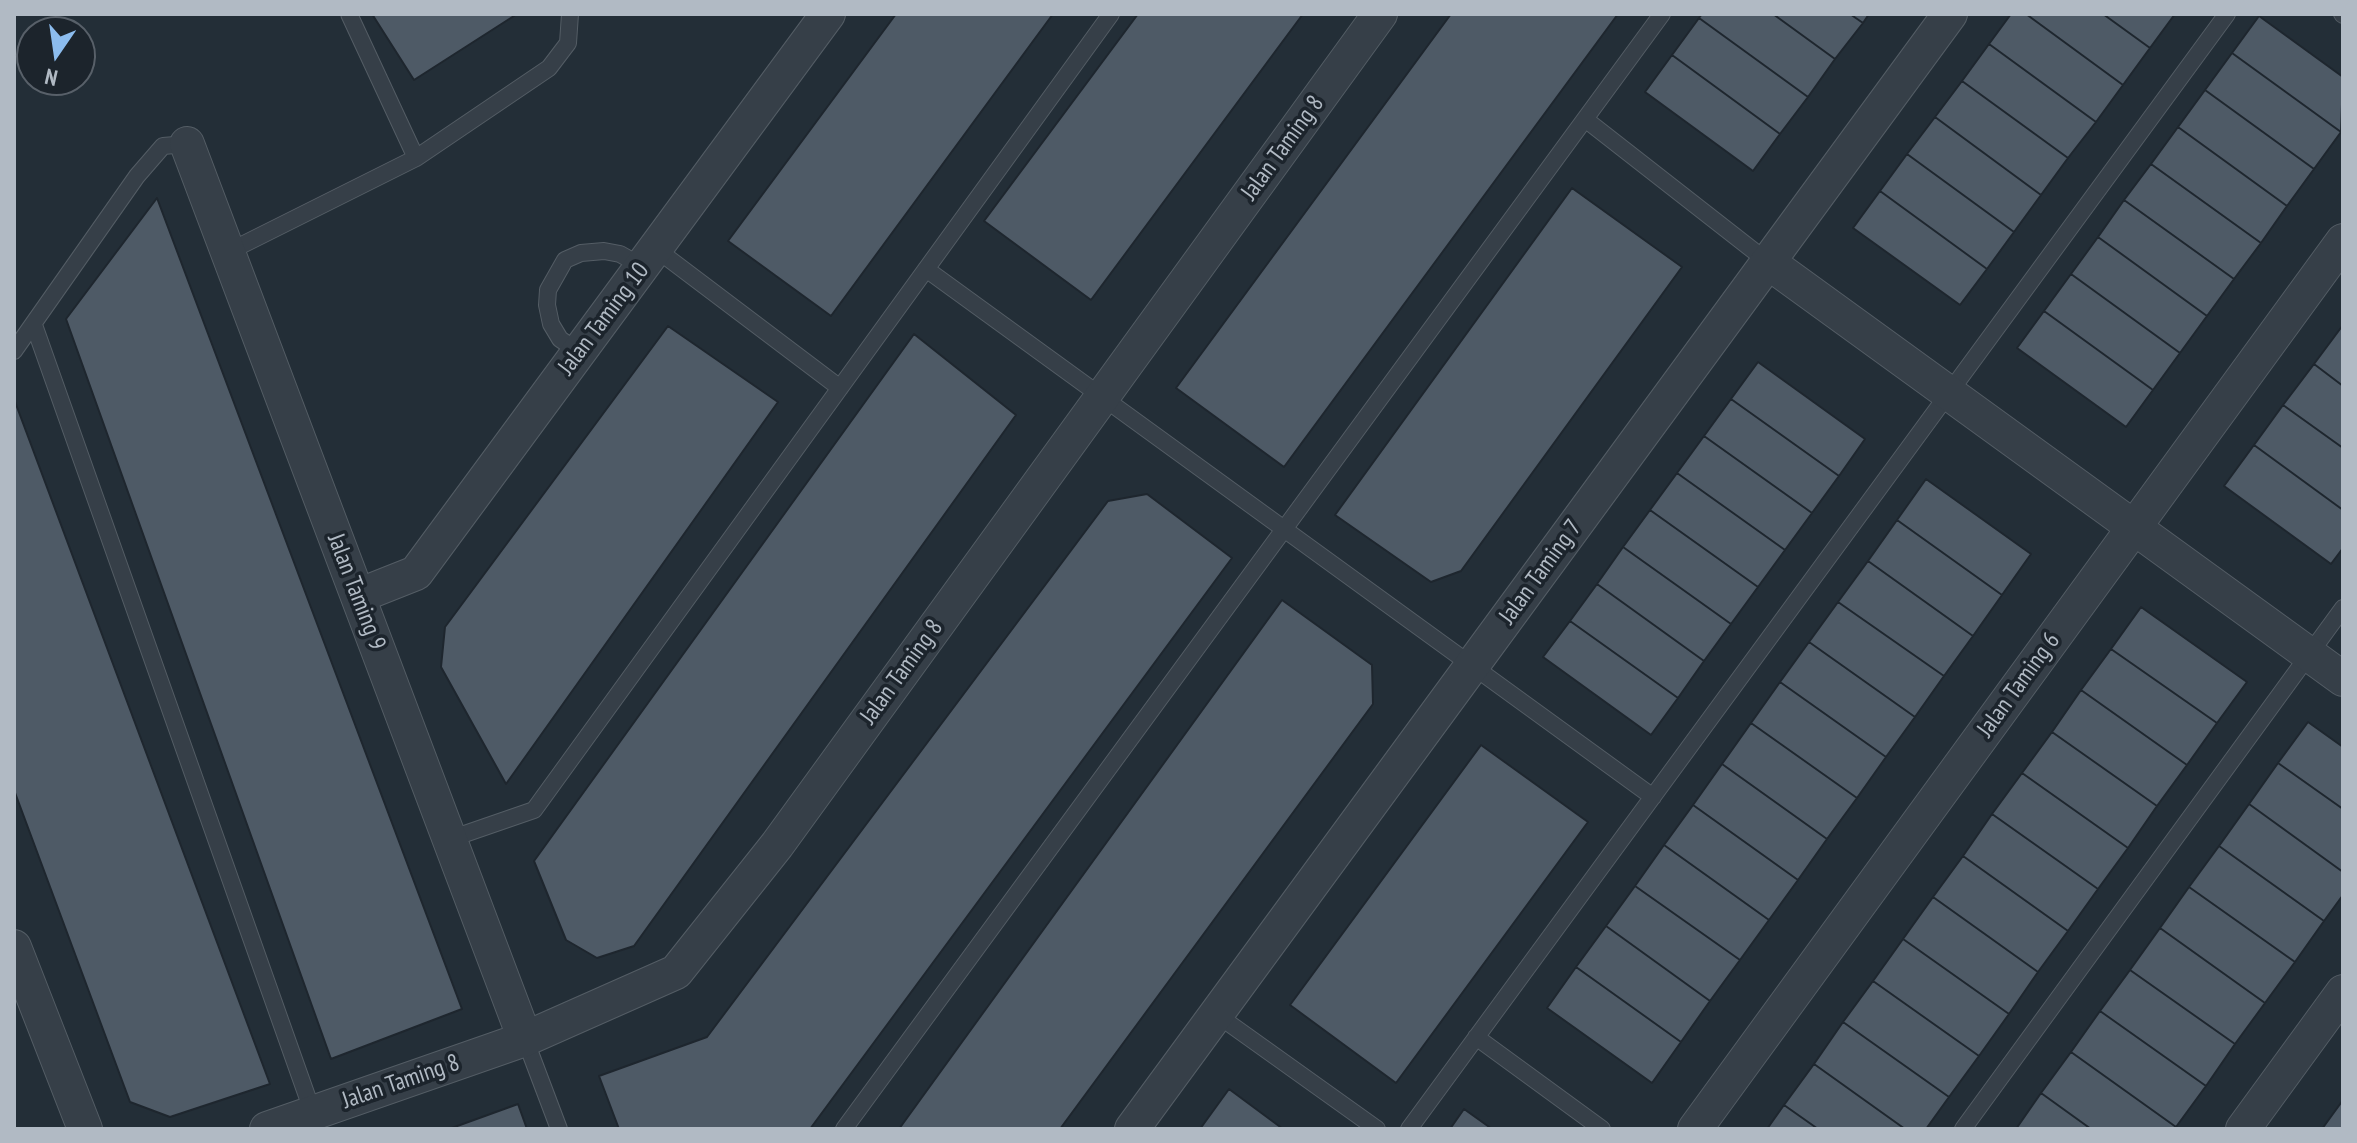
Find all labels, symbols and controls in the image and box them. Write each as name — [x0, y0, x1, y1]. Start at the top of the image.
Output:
north arrow — [16, 16, 96, 96]
text: N — [42, 62, 60, 92]
street label: Jalan Taming 8 — [1235, 90, 1331, 206]
street label: Jalan Taming 10 — [553, 257, 655, 381]
street label: Jalan Taming 7 — [1493, 514, 1589, 630]
street label: Jalan Taming 9 — [321, 530, 391, 654]
street label: Jalan Taming 8 — [854, 614, 950, 730]
street label: Jalan Taming 6 — [1971, 627, 2067, 743]
street label: Jalan Taming 8 — [339, 1049, 463, 1115]

